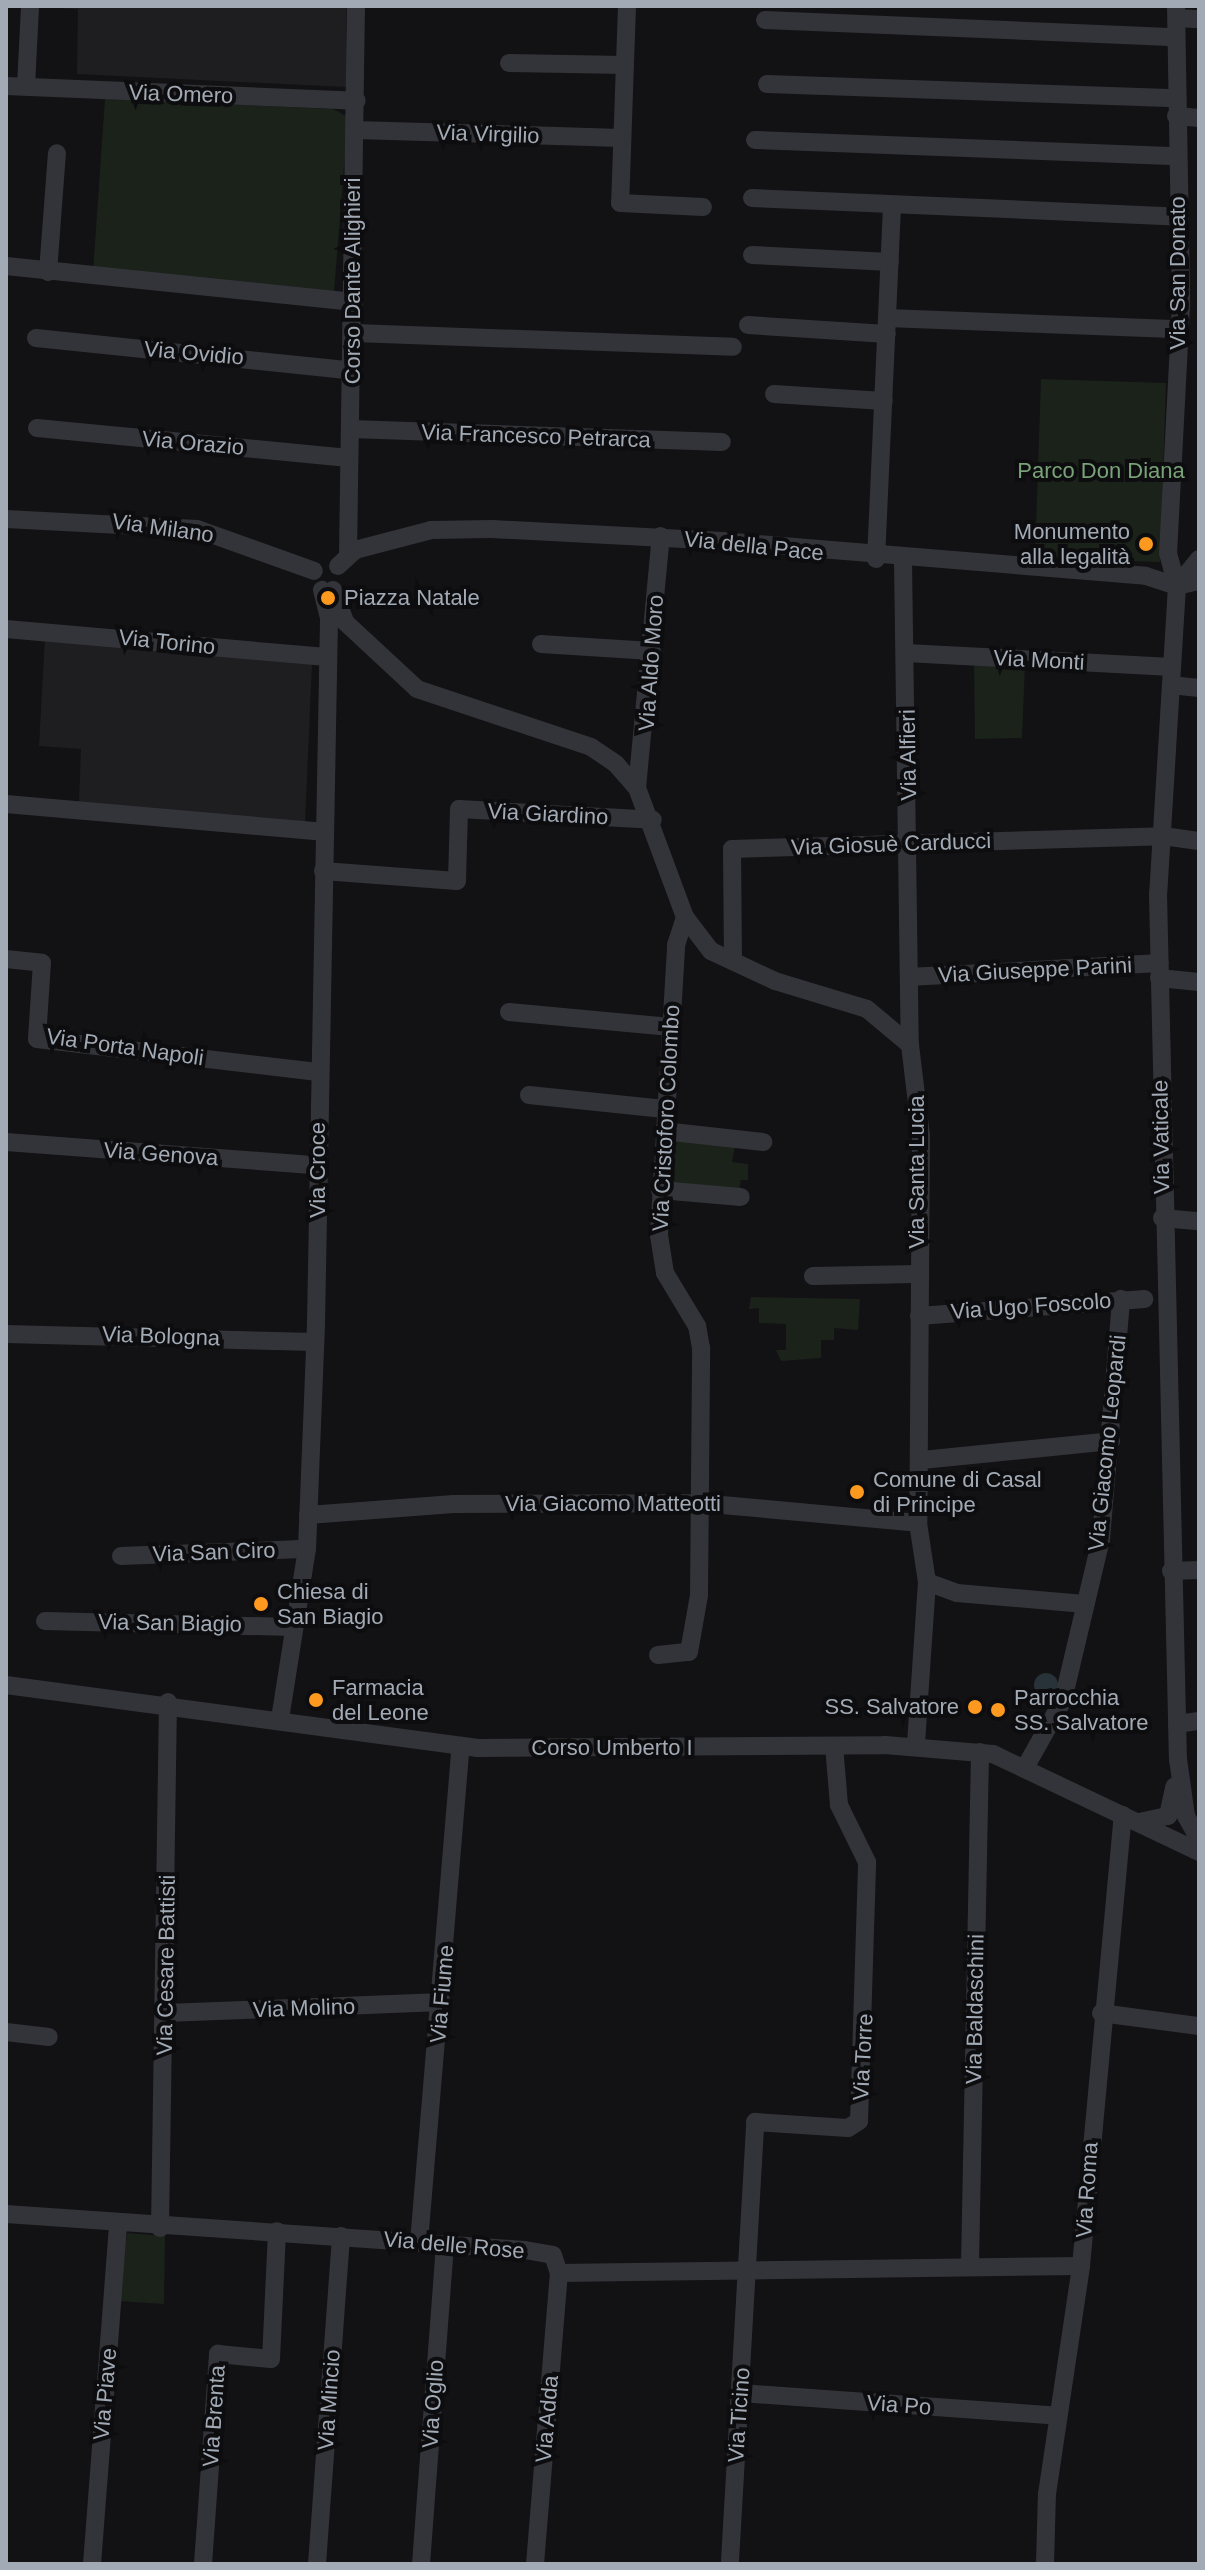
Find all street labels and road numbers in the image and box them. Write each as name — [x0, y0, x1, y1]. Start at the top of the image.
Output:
street label: Via Omero — [128, 79, 234, 109]
street label: Via Virgilio — [436, 119, 540, 149]
street label: Corso Dante Alighieri — [340, 177, 366, 385]
street label: Via San Donato — [1165, 196, 1191, 350]
street label: Via Ovidio — [143, 335, 245, 371]
street label: Via Francesco Petrarca — [421, 419, 651, 453]
street label: Via Orazio — [141, 425, 245, 461]
street label: Via Milano — [111, 508, 215, 548]
street label: Via della Pace — [683, 526, 825, 566]
street label: Via Aldo Moro — [633, 593, 669, 733]
street label: Via Torino — [117, 624, 217, 660]
street label: Via Monti — [993, 644, 1085, 676]
street label: Via Alfieri — [894, 709, 922, 801]
street label: Via Giardino — [487, 798, 609, 830]
street label: Via Giosuè Carducci — [791, 827, 991, 861]
street label: Via Giuseppe Parini — [937, 952, 1133, 988]
street label: Via Cristoforo Colombo — [647, 1004, 685, 1232]
street label: Via Porta Napoli — [45, 1023, 205, 1071]
street label: Via Vaticale — [1147, 1080, 1175, 1194]
street label: Via Santa Lucia — [904, 1095, 930, 1249]
street label: Via Croce — [305, 1122, 331, 1218]
street label: Via Genova — [103, 1137, 219, 1171]
street label: Via Ugo Foscolo — [950, 1287, 1112, 1325]
street label: Via Bologna — [101, 1321, 221, 1351]
street label: Via Giacomo Leopardi — [1083, 1334, 1131, 1552]
street label: Via Giacomo Matteotti — [505, 1491, 721, 1517]
street label: Via San Ciro — [152, 1537, 276, 1567]
street label: Via San Biagio — [98, 1609, 242, 1637]
street label: Corso Umberto I — [531, 1735, 693, 1761]
street label: Via Cesare Battisti — [151, 1875, 181, 2055]
street label: Via Baldaschini — [960, 1934, 990, 2084]
street label: Via Fiume — [425, 1944, 459, 2044]
street label: Via Molino — [252, 1993, 356, 2023]
street label: Via Torre — [848, 2013, 878, 2101]
street label: Via Roma — [1070, 2141, 1104, 2239]
street label: Via delle Rose — [382, 2226, 526, 2264]
street label: Via Piave — [88, 2347, 122, 2441]
street label: Via Mincio — [312, 2349, 346, 2451]
street label: Via Oglio — [417, 2359, 449, 2449]
street label: Via Brenta — [197, 2364, 231, 2468]
street label: Via Ticino — [723, 2367, 755, 2463]
street label: Via Adda — [530, 2374, 564, 2464]
street label: Via Po — [866, 2390, 932, 2420]

